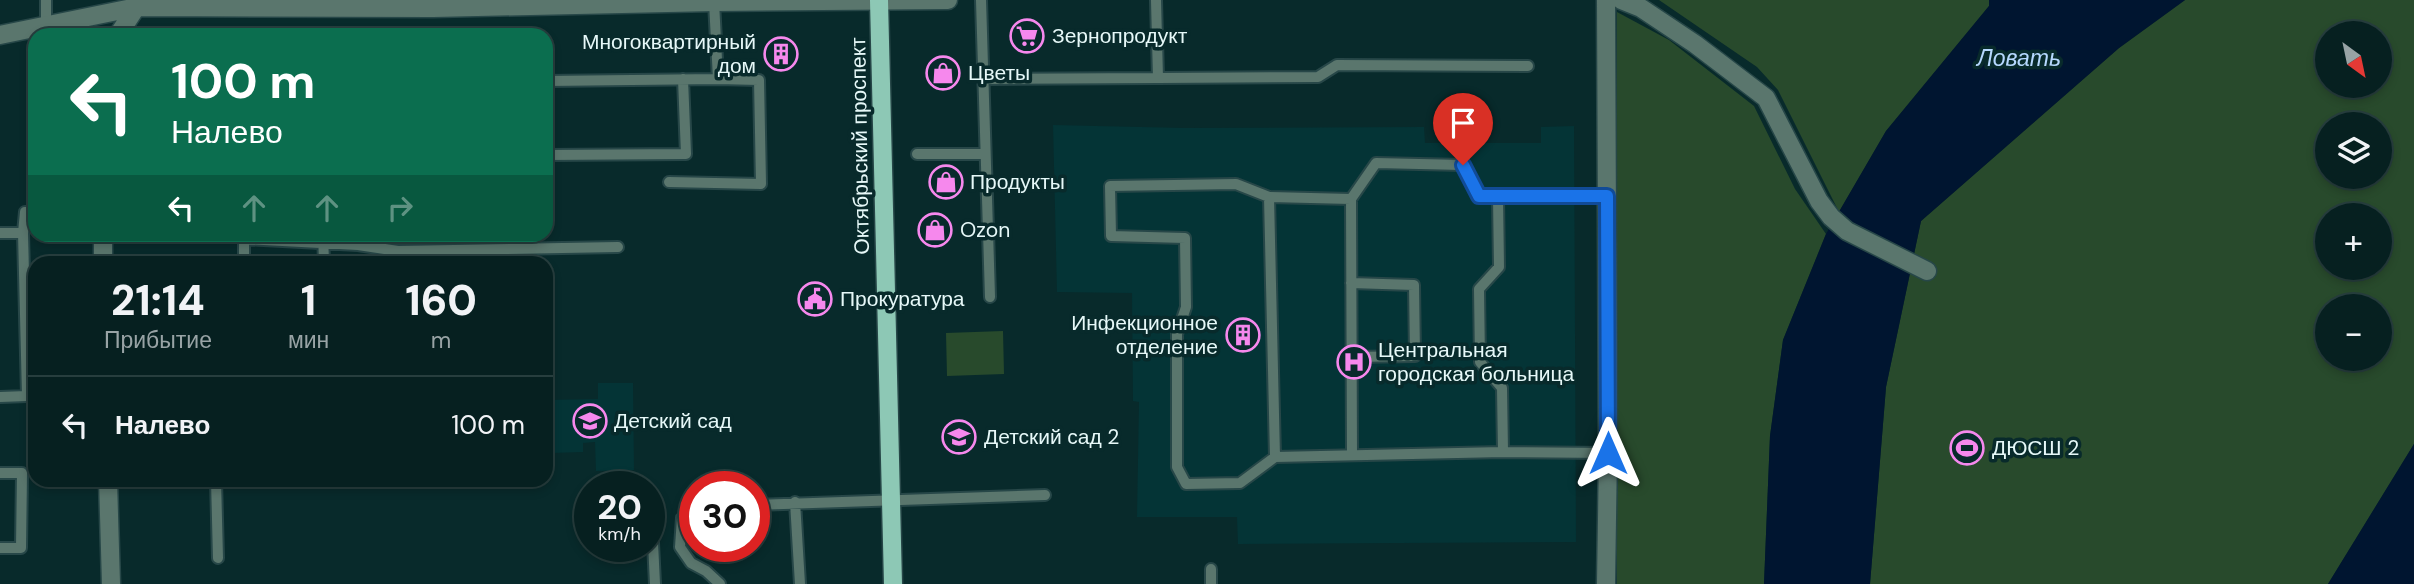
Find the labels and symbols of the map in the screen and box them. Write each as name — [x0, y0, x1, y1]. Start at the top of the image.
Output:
supermarket icon: Зернопродукт — [1008, 17, 1046, 55]
north arrow — [2315, 21, 2392, 98]
place label: Зернопродукт — [1052, 22, 1188, 50]
place label: Многоквартирный дом — [582, 28, 756, 80]
building icon: Многоквартирный дом — [762, 35, 800, 73]
street label: Октябрьский проспект — [844, 37, 876, 255]
water label: Ловать — [1975, 43, 2061, 73]
shop icon: Цветы — [924, 54, 962, 92]
place label: Цветы — [968, 59, 1030, 87]
pin — [1433, 93, 1493, 165]
shop icon: Продукты — [927, 163, 965, 201]
place label: Продукты — [970, 168, 1065, 196]
shop icon: Ozon — [916, 211, 954, 249]
place label: Ozon — [960, 216, 1010, 244]
public building icon: Прокуратура — [796, 280, 834, 318]
place label: Прокуратура — [840, 285, 965, 313]
place label: Инфекционное отделение — [1071, 309, 1218, 361]
building icon: Инфекционное отделение — [1224, 316, 1262, 354]
place label: Центральная городская больница — [1378, 336, 1575, 388]
hospital icon: Центральная городская больница — [1335, 343, 1373, 381]
school or university icon: Детский сад — [571, 402, 609, 440]
place label: Детский сад — [614, 407, 732, 435]
position arrow — [1571, 416, 1645, 490]
school or university icon: Детский сад 2 — [940, 418, 978, 456]
place label: Детский сад 2 — [984, 423, 1119, 451]
sports icon: ДЮСШ 2 — [1948, 429, 1986, 467]
place label: ДЮСШ 2 — [1992, 434, 2079, 462]
speed limit sign: 30 — [679, 471, 770, 562]

